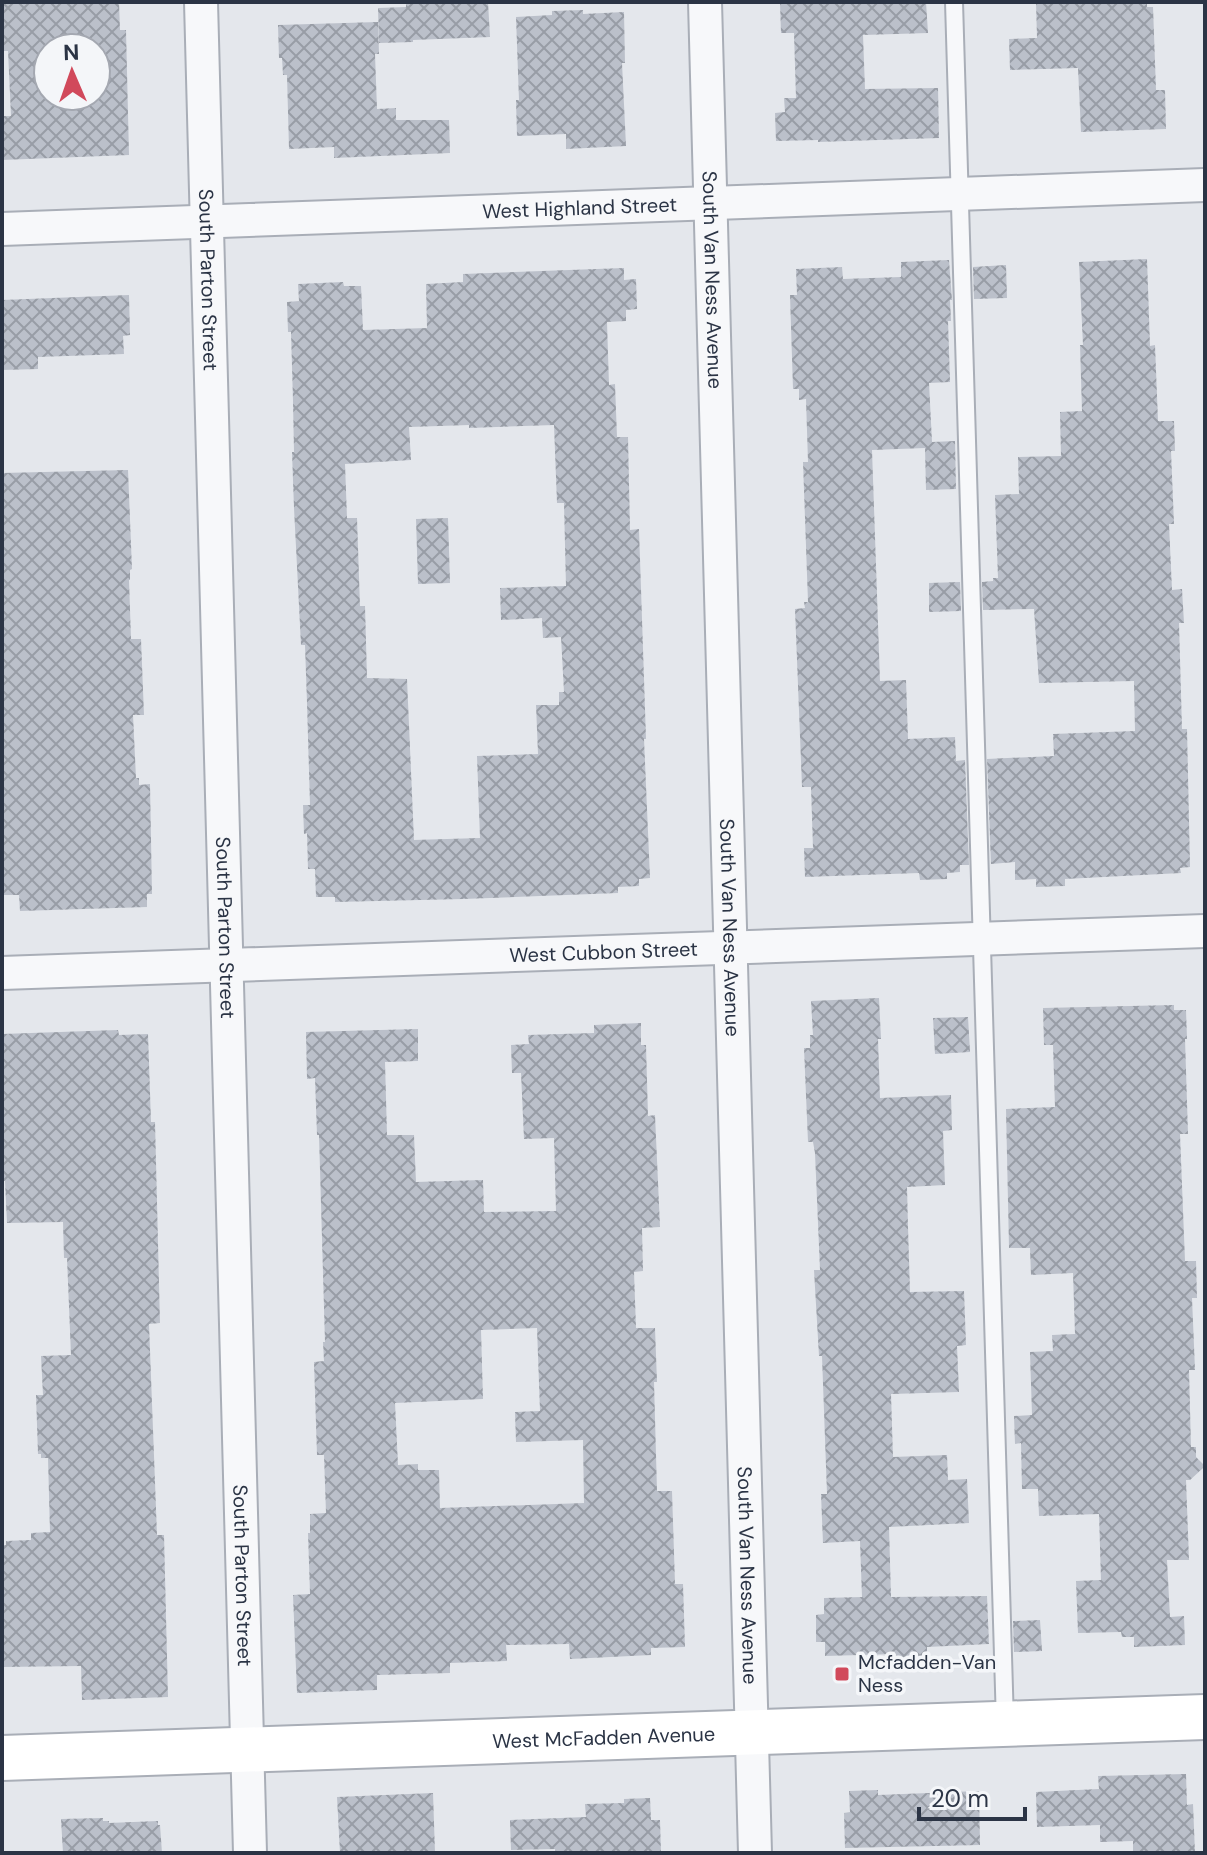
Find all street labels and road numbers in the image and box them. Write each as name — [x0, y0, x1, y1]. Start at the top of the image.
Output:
street label: South Van Ness Avenue — [697, 170, 728, 389]
street label: South Parton Street — [193, 189, 224, 371]
street label: West Highland Street — [482, 191, 678, 224]
street label: South Van Ness Avenue — [714, 818, 746, 1037]
street label: South Parton Street — [210, 836, 241, 1019]
street label: West Cubbon Street — [509, 936, 699, 968]
street label: South Van Ness Avenue — [732, 1466, 763, 1685]
street label: South Parton Street — [227, 1484, 258, 1667]
street label: West McFadden Avenue — [492, 1721, 716, 1754]

